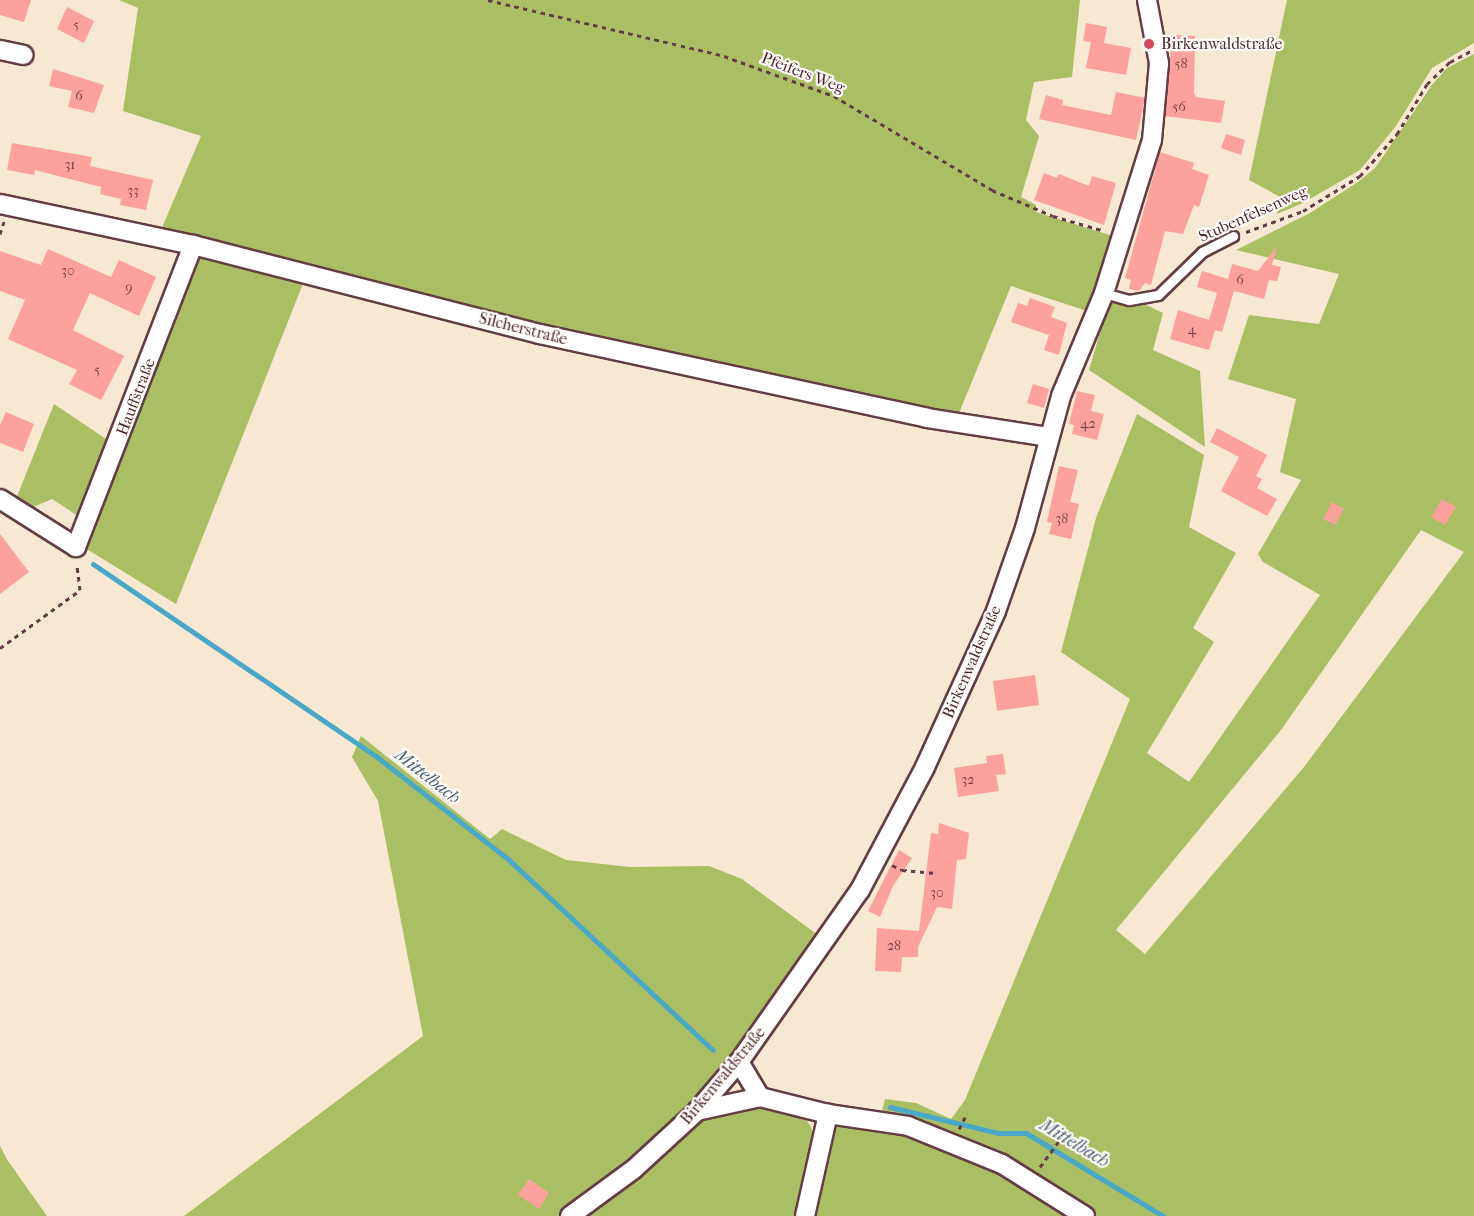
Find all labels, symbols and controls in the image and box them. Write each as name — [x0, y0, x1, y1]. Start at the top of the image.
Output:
house number: 5 — [73, 17, 79, 33]
place label: Birkenwaldstraße — [1161, 34, 1282, 54]
marker: Birkenwaldstraße — [1142, 37, 1156, 51]
street label: Pfeifers Weg — [759, 48, 847, 98]
house number: 58 — [1174, 56, 1188, 72]
house number: 6 — [75, 88, 83, 104]
house number: 56 — [1172, 99, 1186, 115]
house number: 31 — [65, 157, 75, 173]
street label: Stubenfelsenweg — [1196, 181, 1310, 247]
house number: 33 — [127, 183, 139, 199]
house number: 30 — [61, 263, 75, 279]
house number: 6 — [1236, 272, 1244, 288]
house number: 9 — [125, 280, 133, 296]
street label: Silcherstraße — [477, 309, 569, 349]
house number: 4 — [1188, 322, 1196, 338]
street label: Hauffstraße — [113, 356, 159, 438]
house number: 5 — [94, 362, 100, 378]
house number: 42 — [1080, 416, 1096, 432]
house number: 38 — [1056, 511, 1068, 527]
street label: Birkenwaldstraße — [939, 603, 1005, 721]
water label: Mittelbach — [390, 745, 464, 809]
house number: 32 — [962, 772, 974, 788]
house number: 30 — [930, 885, 944, 901]
house number: 28 — [887, 938, 901, 954]
street label: Birkenwaldstraße — [677, 1023, 769, 1129]
water label: Mittelbach — [1035, 1115, 1113, 1173]

